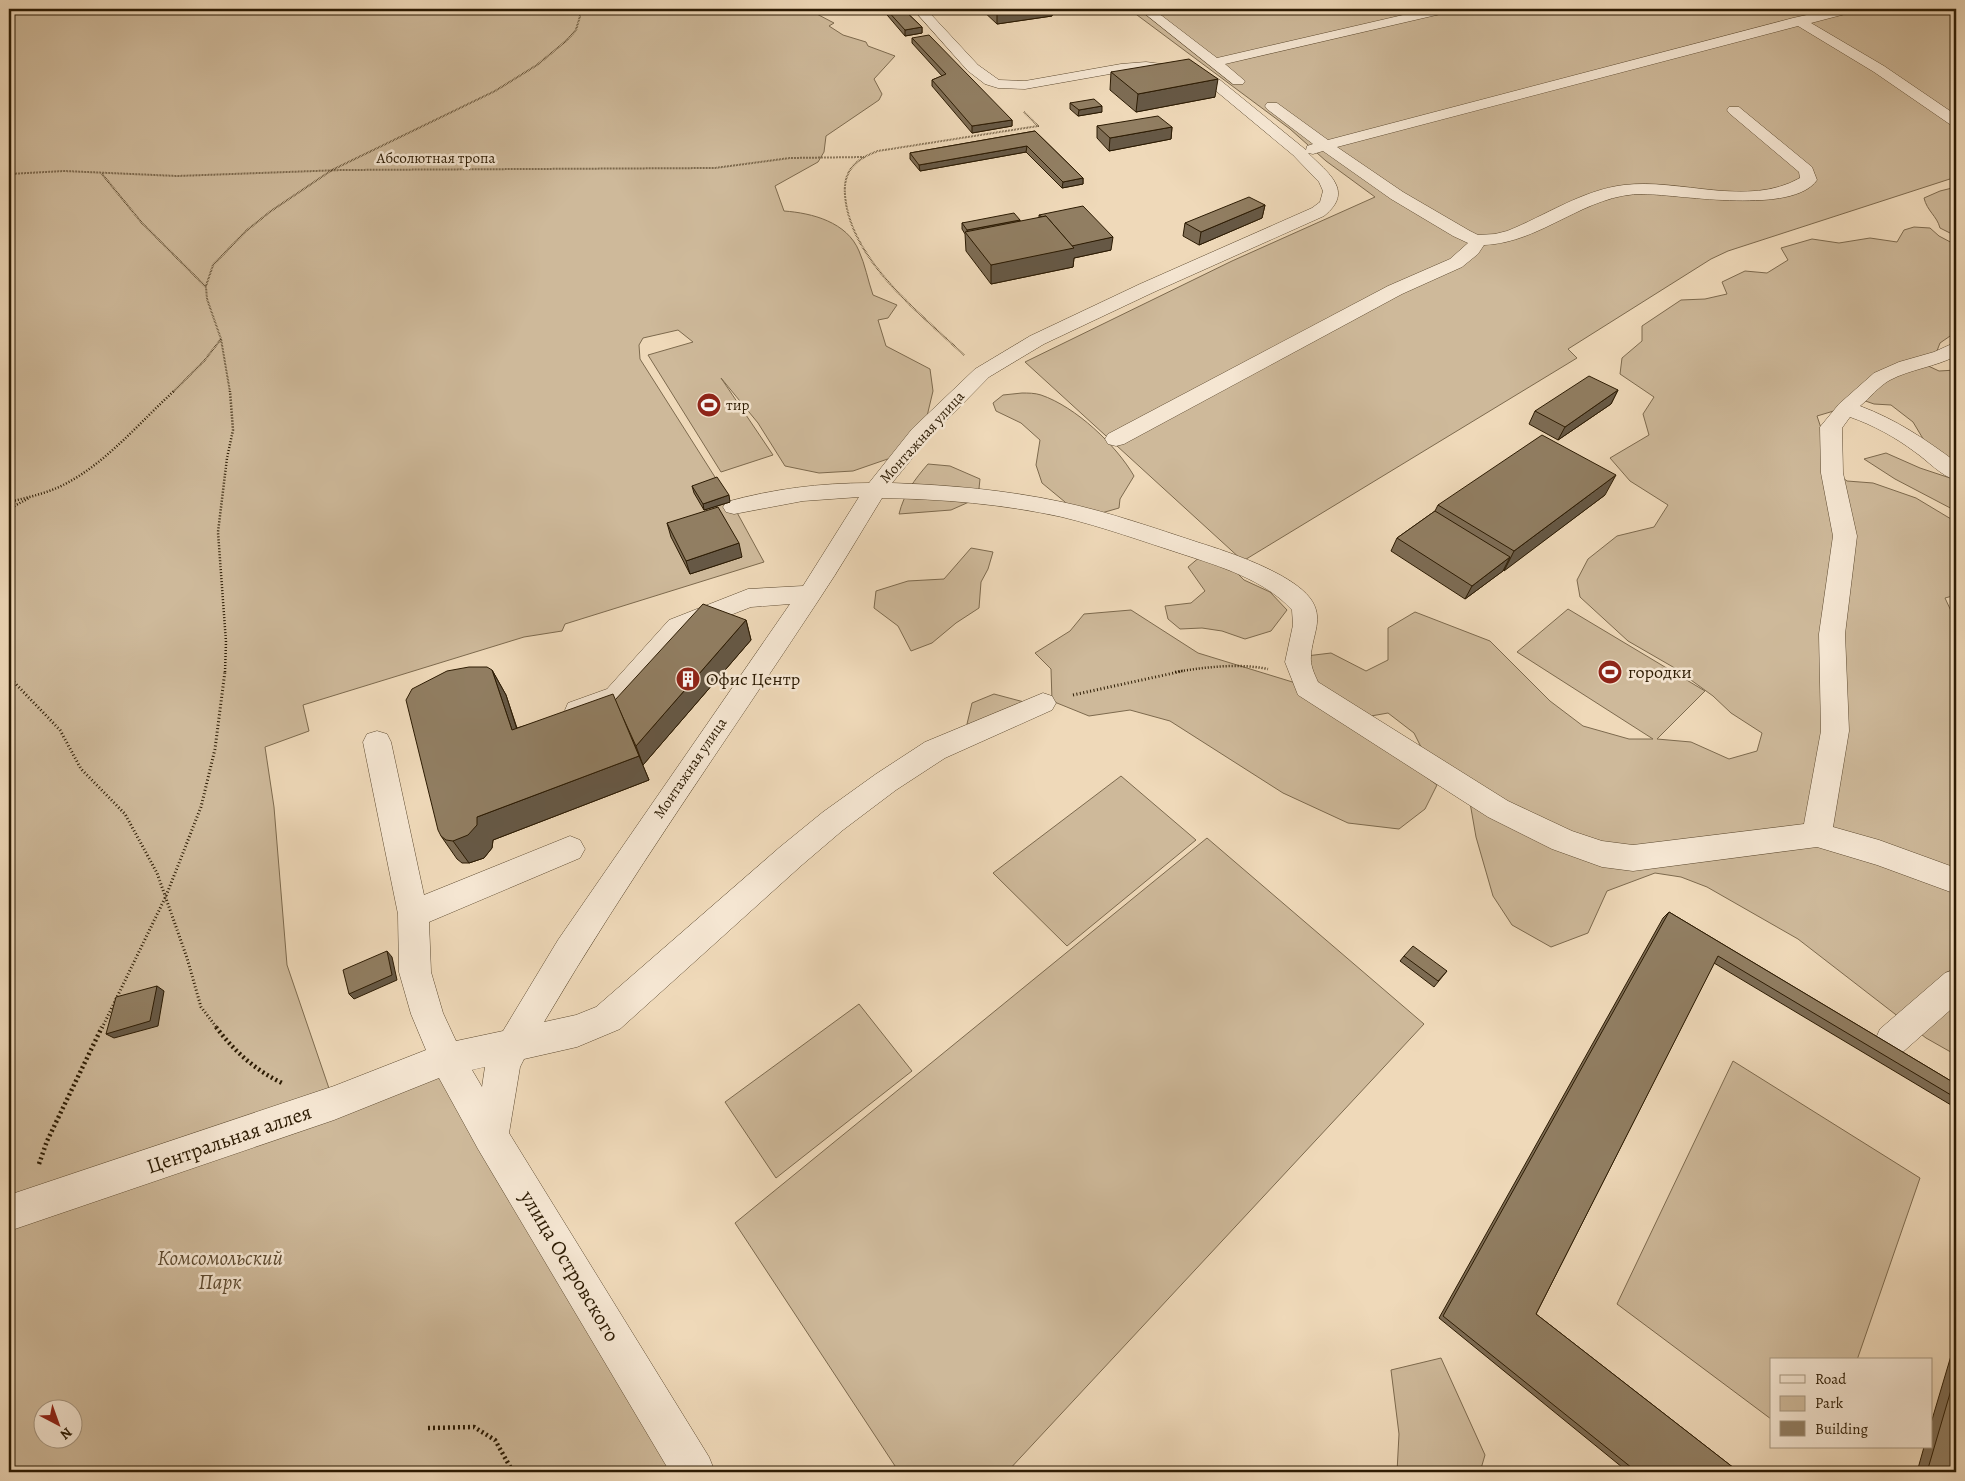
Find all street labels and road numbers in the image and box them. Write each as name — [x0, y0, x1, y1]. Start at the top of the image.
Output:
street label: Абсолютная тропа — [376, 148, 496, 168]
street label: Монтажная улица — [875, 387, 969, 487]
street label: Монтажная улица — [649, 714, 731, 822]
street label: Центральная аллея — [143, 1098, 315, 1180]
street label: улица Островского — [513, 1184, 626, 1347]

